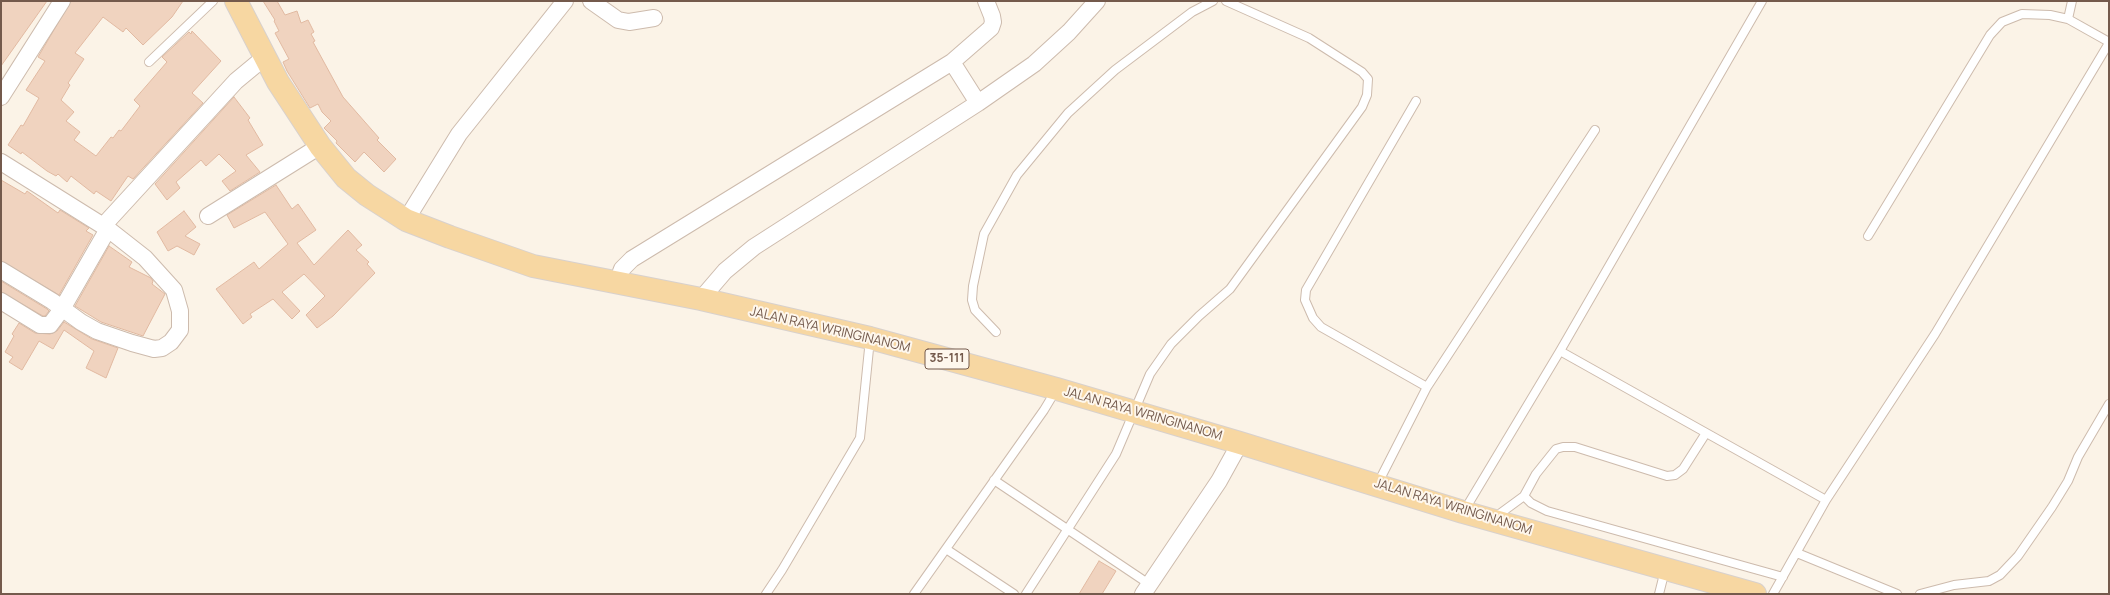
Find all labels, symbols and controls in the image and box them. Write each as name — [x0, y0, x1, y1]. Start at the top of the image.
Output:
street label: JALAN RAYA WRINGINANOM — [748, 304, 912, 356]
road number: 35-111 — [925, 349, 969, 369]
street label: JALAN RAYA WRINGINANOM — [1062, 384, 1224, 444]
street label: JALAN RAYA WRINGINANOM — [1372, 476, 1534, 538]

